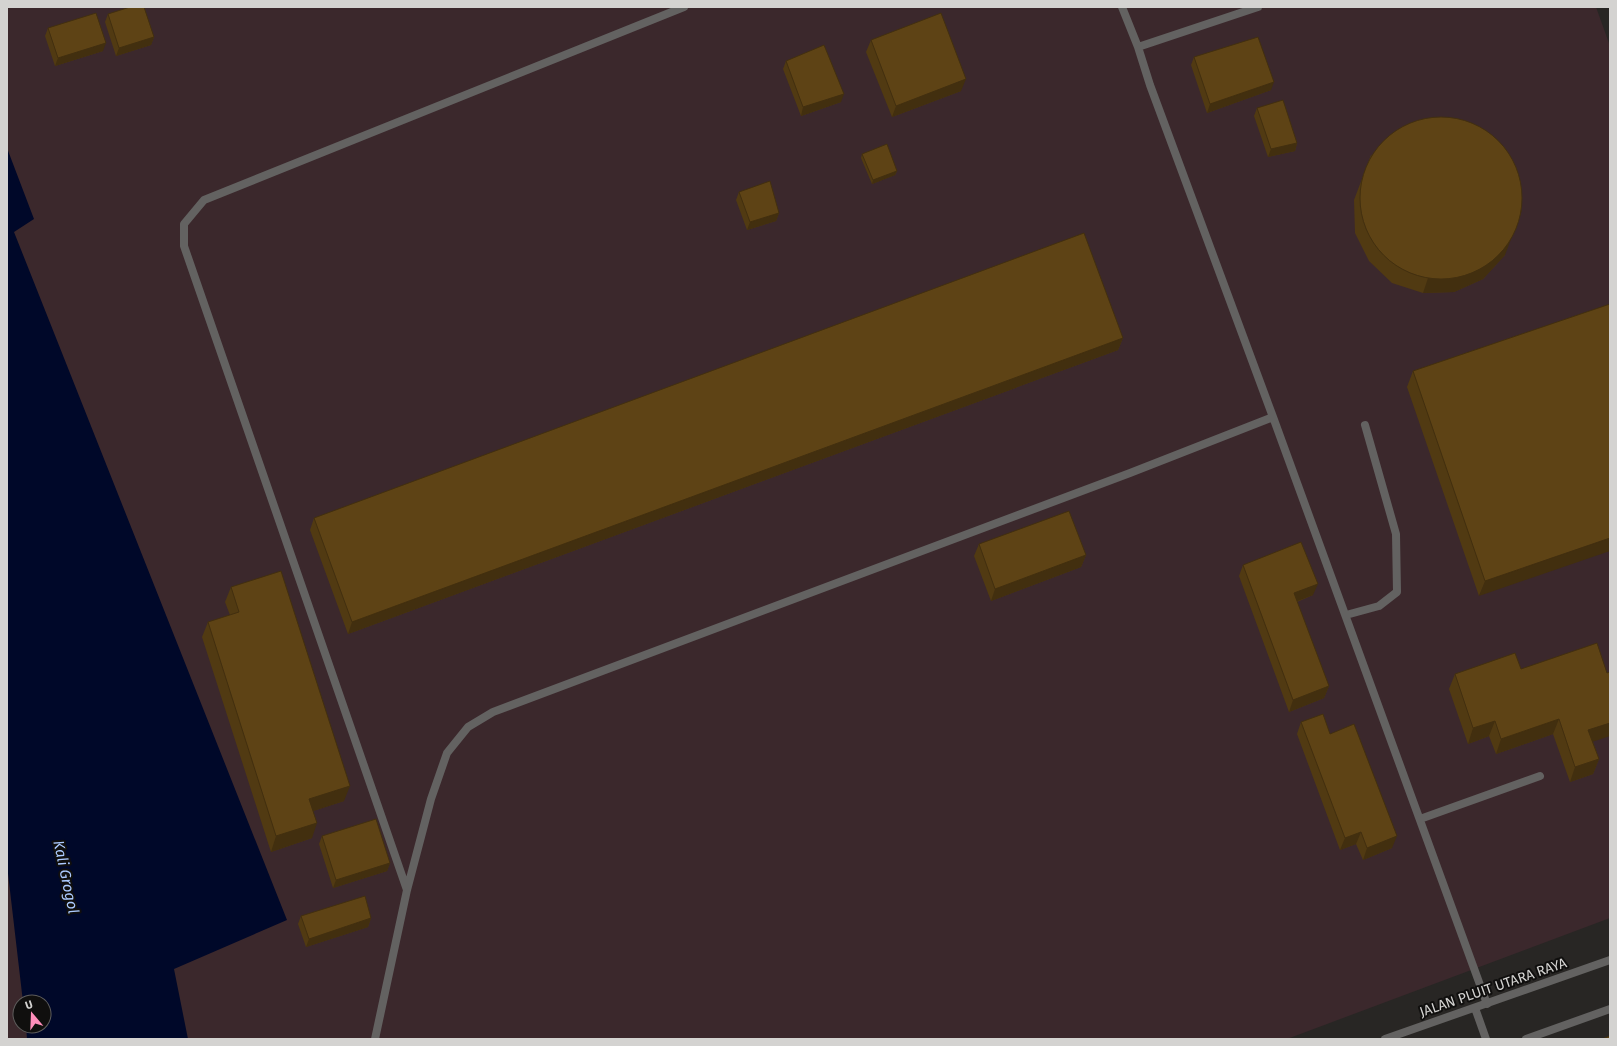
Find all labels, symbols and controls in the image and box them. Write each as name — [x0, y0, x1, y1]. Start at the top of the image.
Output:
water label: Kali Grogol — [49, 839, 83, 915]
street label: JALAN PLUIT UTARA RAYA — [1417, 954, 1569, 1021]
north arrow — [12, 994, 52, 1034]
text: U — [23, 998, 34, 1012]

